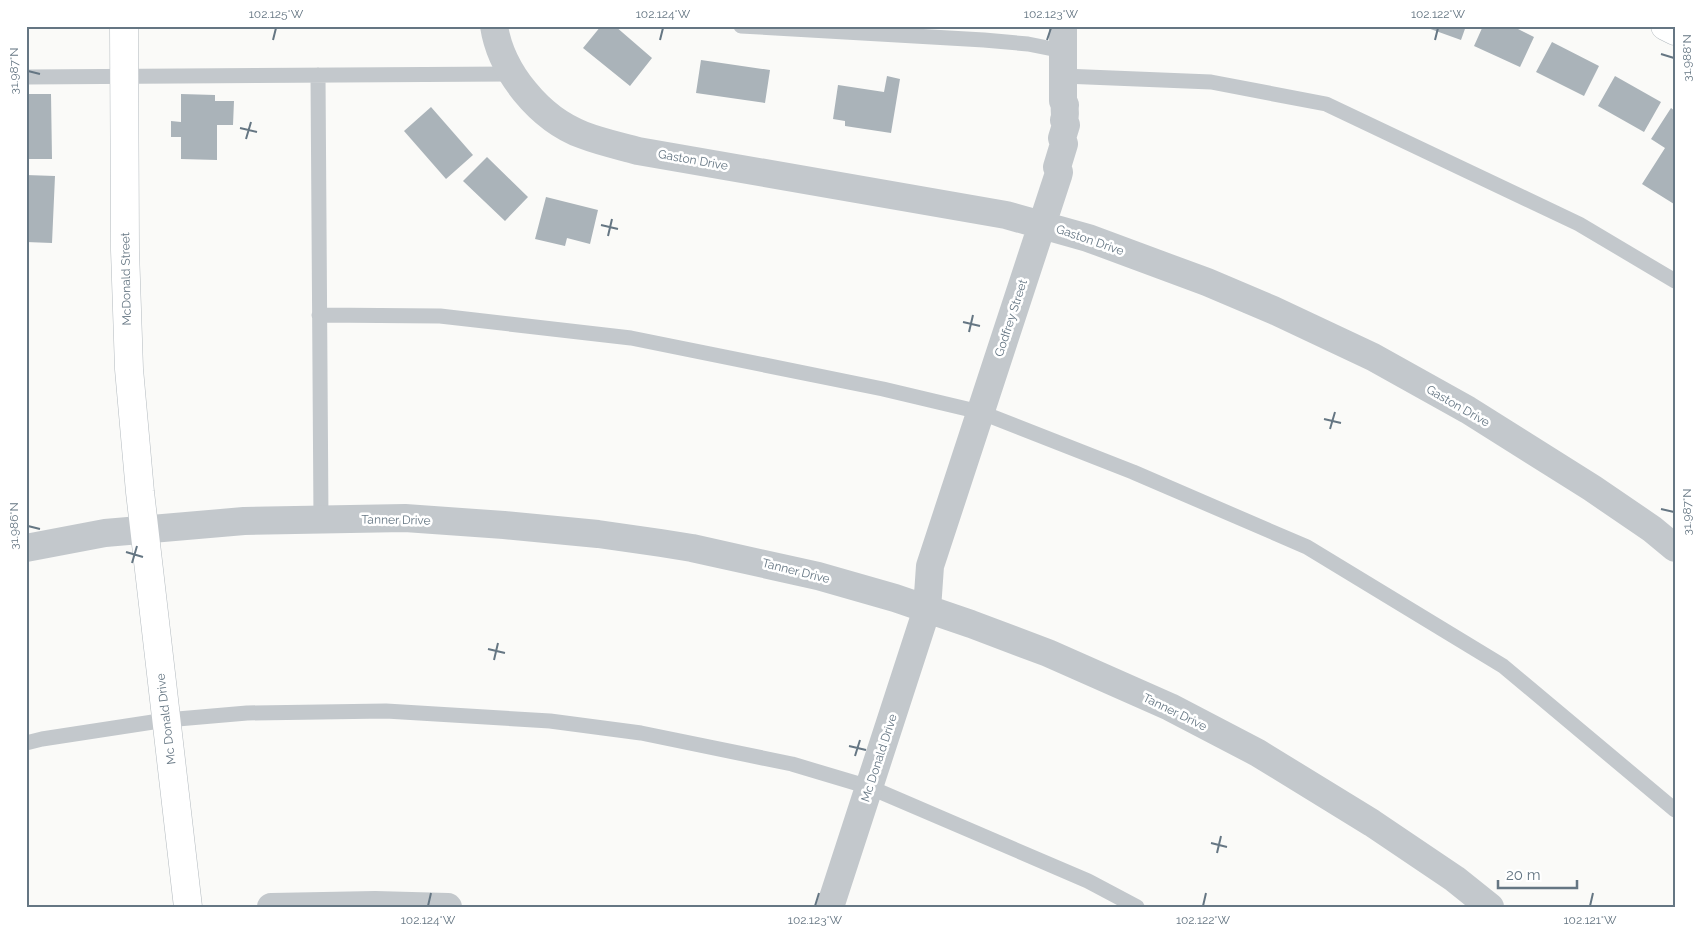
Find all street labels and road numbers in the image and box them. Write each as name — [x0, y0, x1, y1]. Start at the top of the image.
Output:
street label: Gaston Drive — [657, 147, 729, 173]
street label: Gaston Drive — [1054, 222, 1126, 258]
street label: McDonald Street — [118, 232, 134, 326]
street label: Godfrey Street — [992, 278, 1030, 358]
street label: Gaston Drive — [1424, 382, 1492, 430]
street label: Tanner Drive — [361, 512, 431, 528]
street label: Tanner Drive — [761, 556, 831, 586]
street label: Mc Donald Drive — [153, 673, 179, 765]
street label: Tanner Drive — [1141, 691, 1209, 733]
street label: Mc Donald Drive — [858, 712, 900, 804]

